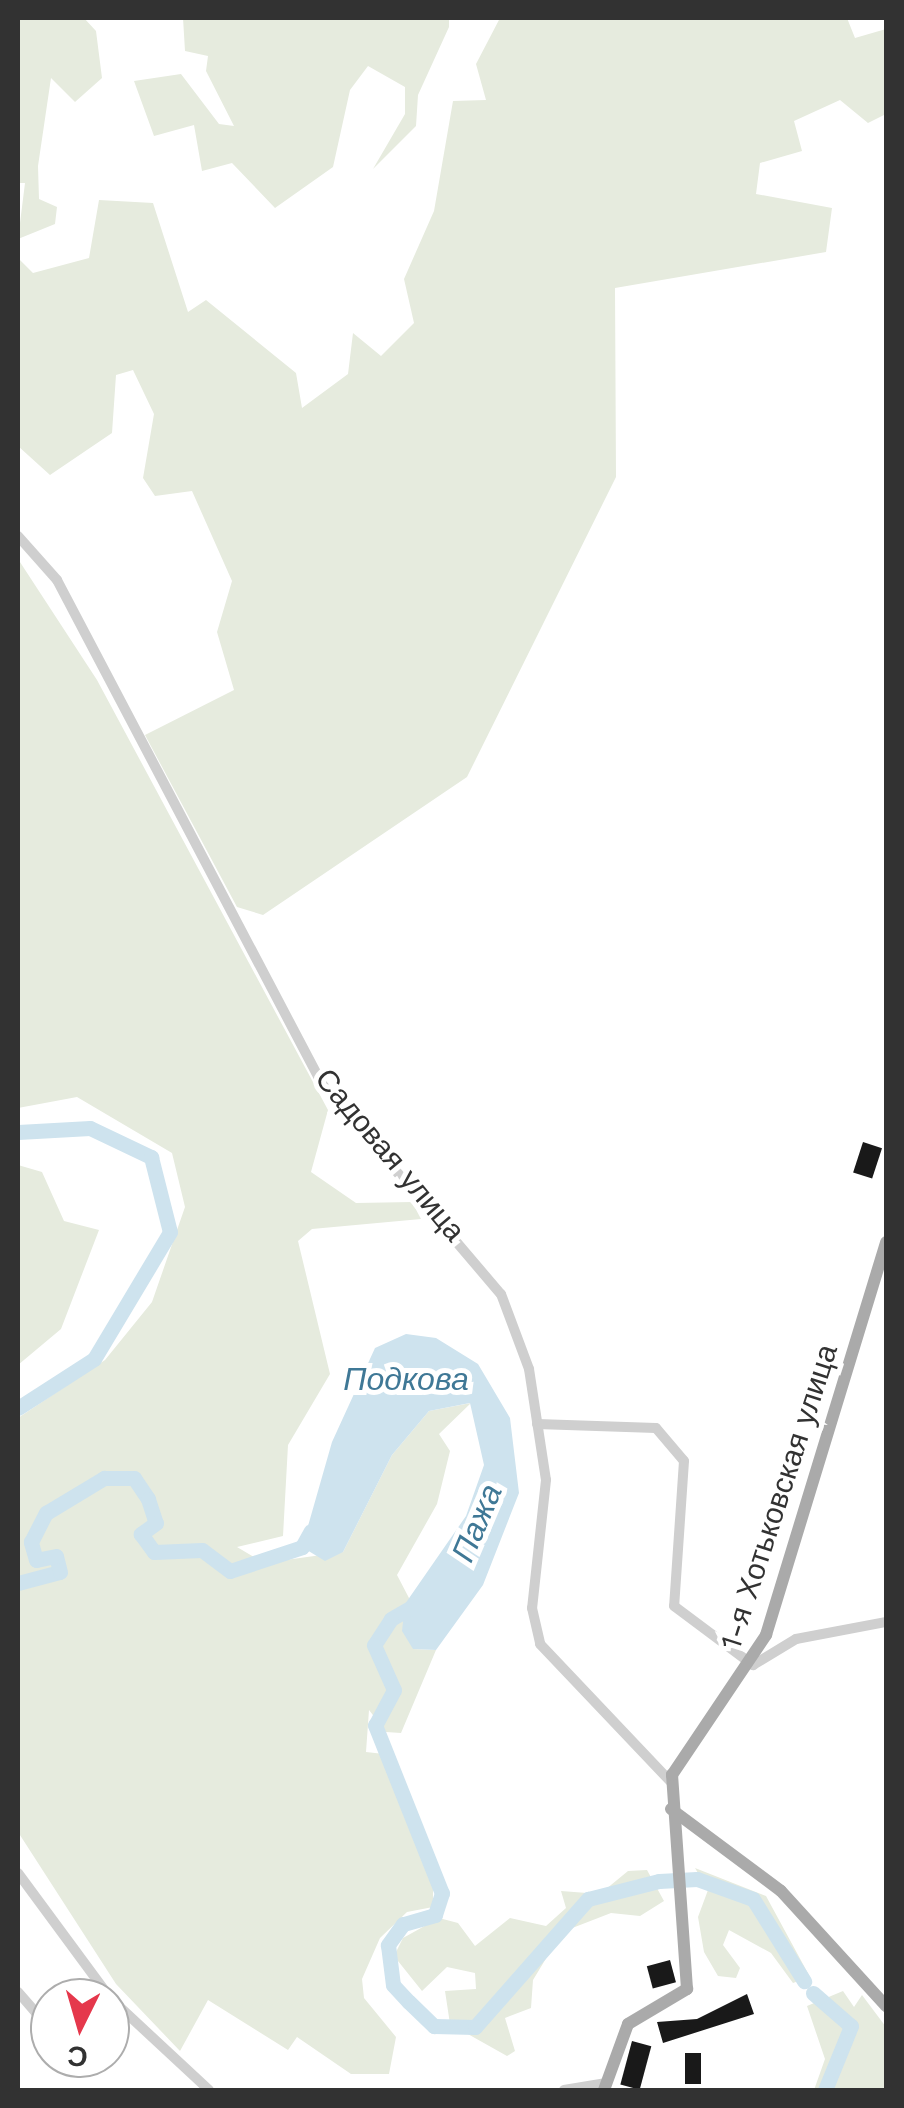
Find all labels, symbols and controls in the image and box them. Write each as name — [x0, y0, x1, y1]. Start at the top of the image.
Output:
street label: Садовая улица — [307, 1061, 473, 1249]
street label: 1-я Хотьковская улица — [713, 1340, 845, 1654]
water label: Подкова — [343, 1360, 469, 1398]
water label: Пажа — [444, 1478, 510, 1568]
north arrow — [30, 1978, 130, 2078]
text: С — [66, 2039, 89, 2074]

